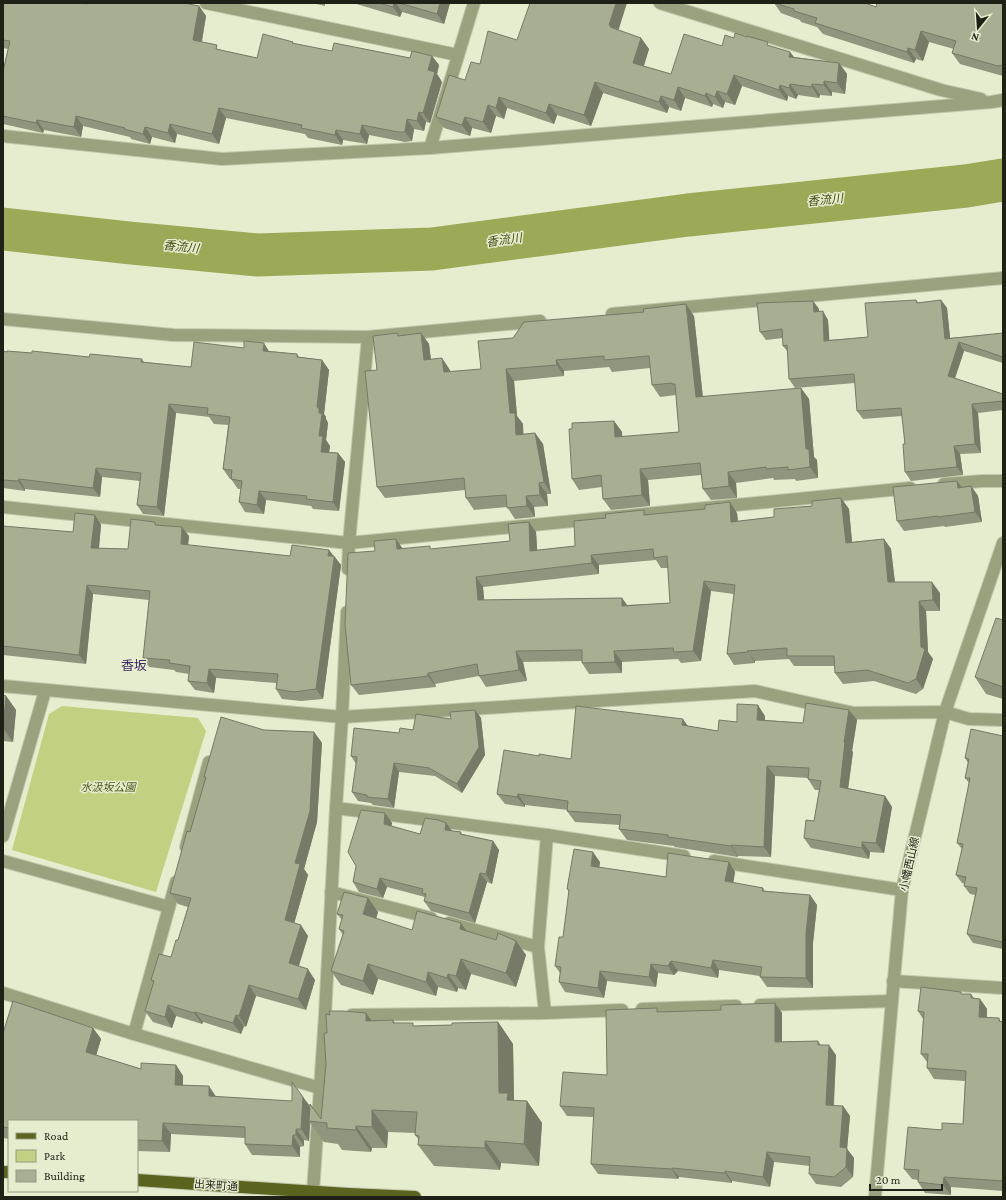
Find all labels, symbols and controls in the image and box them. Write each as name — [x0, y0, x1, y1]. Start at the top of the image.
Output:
north arrow — [958, 8, 998, 48]
text: N — [969, 31, 980, 44]
water label: 香流川 — [806, 191, 846, 209]
water label: 香流川 — [485, 230, 525, 249]
water label: 香流川 — [162, 238, 202, 256]
district label: 香坂 — [121, 658, 147, 673]
park label: 水汲坂公園 — [81, 781, 137, 793]
street label: 小幡西山線 — [897, 836, 921, 892]
legend — [8, 1120, 138, 1192]
text: Road — [44, 1129, 69, 1143]
text: Park — [44, 1149, 66, 1163]
scale bar — [870, 1166, 942, 1192]
text: Building — [44, 1169, 85, 1183]
text: 20 m — [876, 1173, 901, 1187]
street label: 出来町通 — [194, 1177, 238, 1193]

